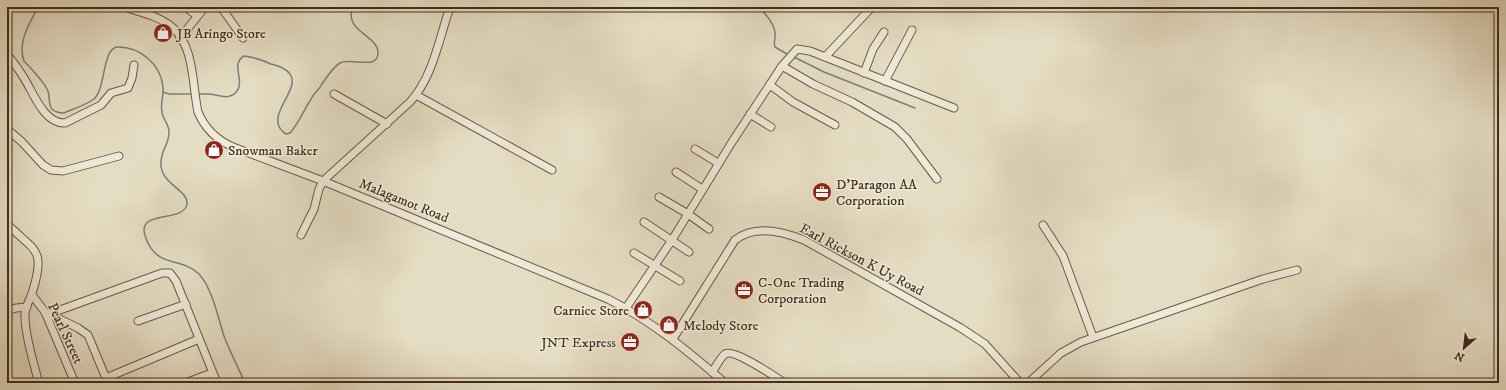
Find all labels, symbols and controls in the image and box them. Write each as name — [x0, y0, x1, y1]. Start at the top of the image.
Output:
shop icon: JB Aringo Store — [152, 22, 174, 44]
place label: JB Aringo Store — [175, 25, 266, 43]
shop icon: Snowman Baker — [203, 139, 225, 161]
place label: Snowman Baker — [228, 142, 319, 160]
street label: Malagamot Road — [356, 175, 451, 227]
place label: D'Paragon AA Corporation — [836, 176, 918, 210]
office icon: D'Paragon AA Corporation — [811, 181, 833, 203]
street label: Earl Rickson K Uy Road — [796, 220, 927, 300]
place label: C-One Trading Corporation — [758, 274, 844, 308]
office icon: C-One Trading Corporation — [733, 279, 755, 301]
shop icon: Carnice Store — [632, 299, 654, 321]
street label: Pearl Street — [43, 300, 87, 367]
place label: Carnice Store — [553, 302, 629, 320]
shop icon: Melody Store — [658, 314, 680, 336]
place label: Melody Store — [683, 317, 759, 335]
north arrow — [1444, 328, 1484, 368]
office icon: JNT Express — [619, 331, 641, 353]
place label: JNT Express — [539, 334, 616, 352]
text: N — [1453, 348, 1467, 364]

